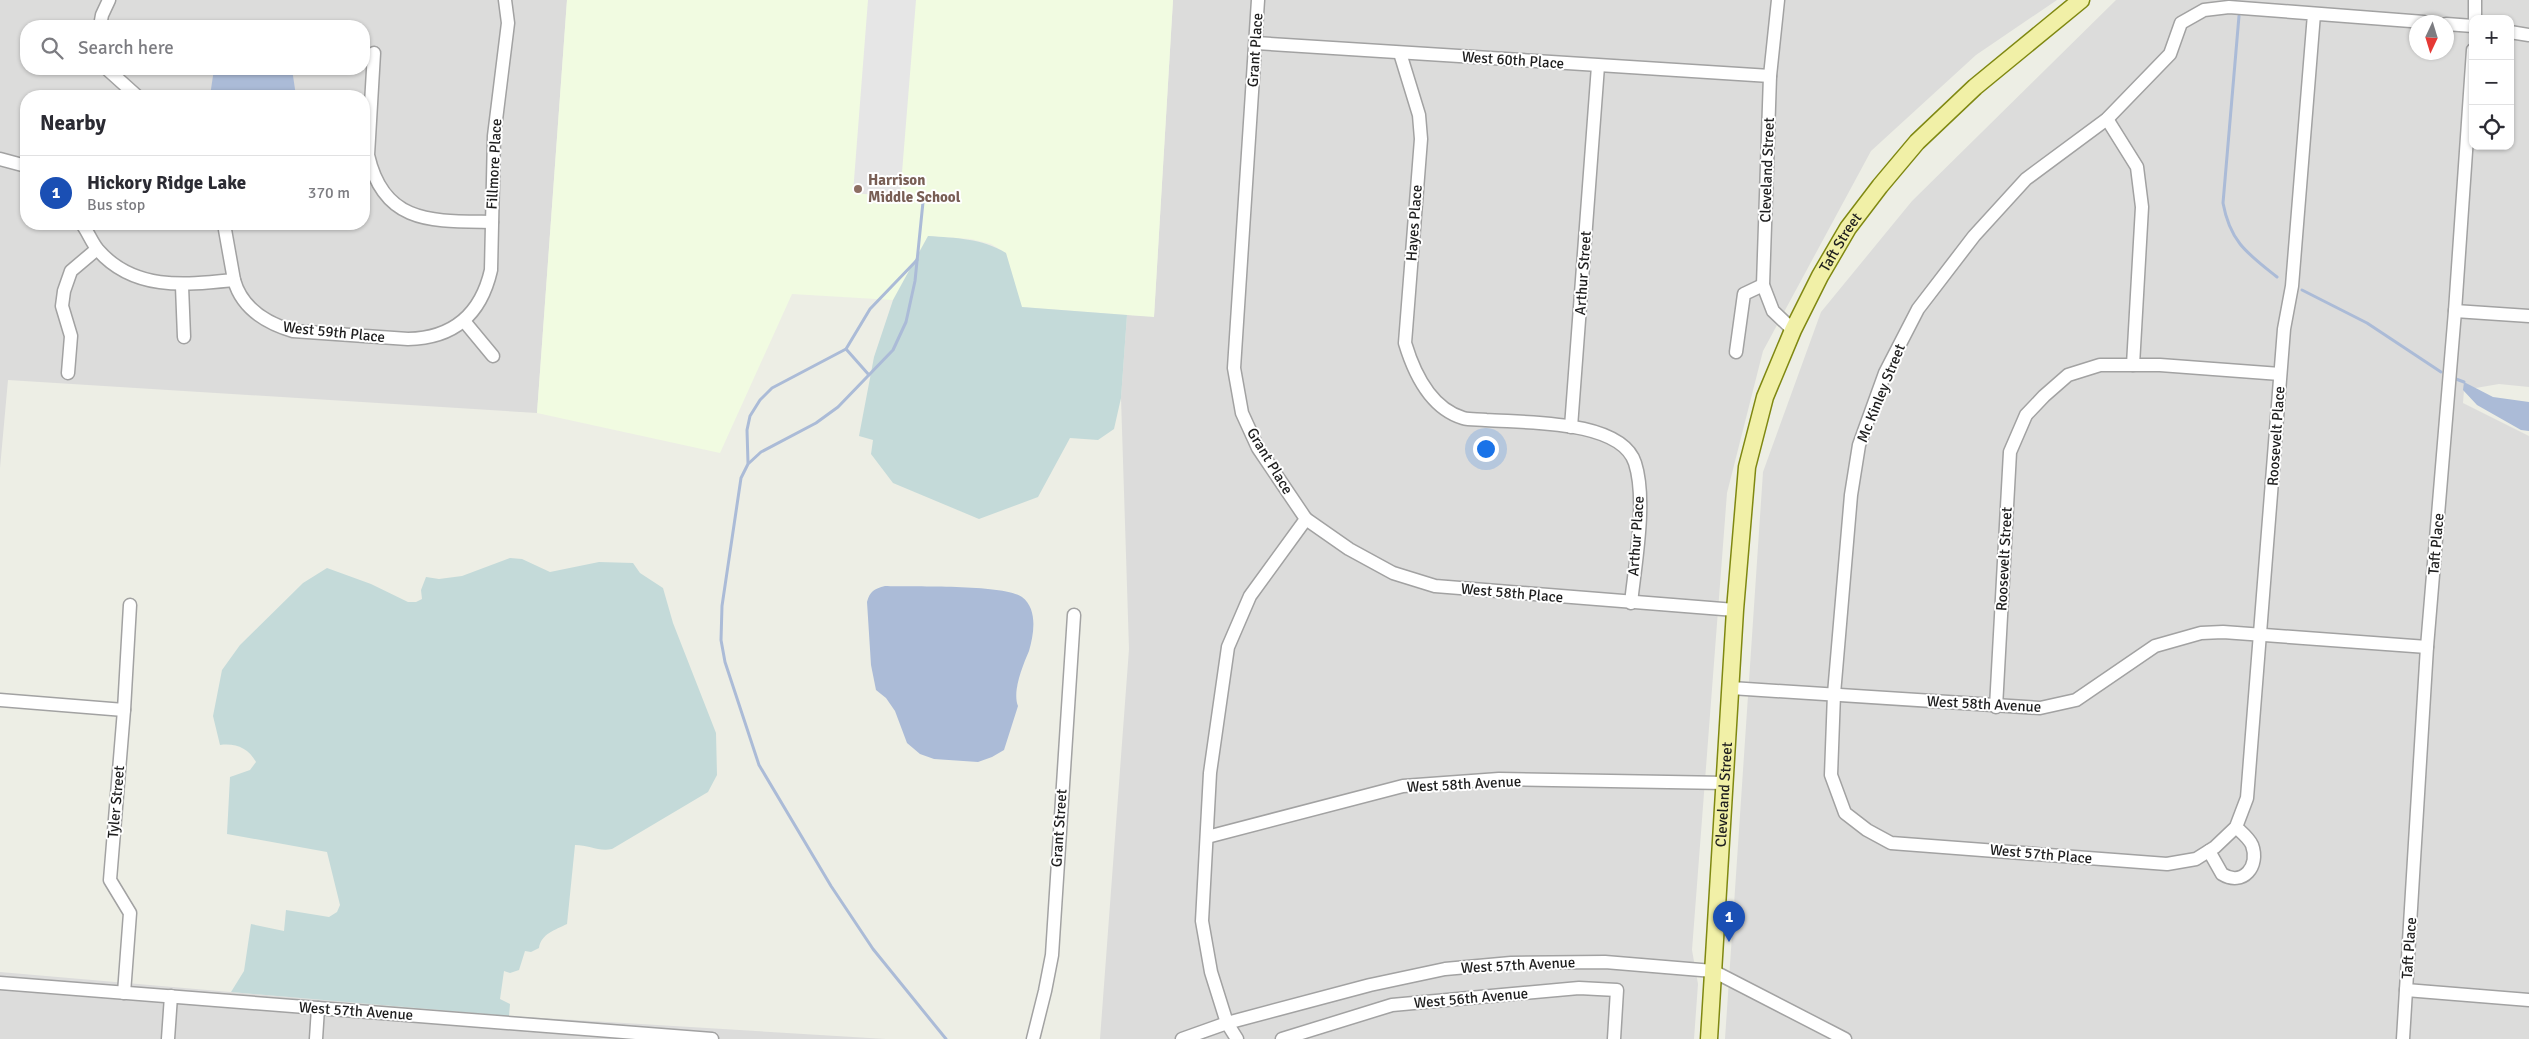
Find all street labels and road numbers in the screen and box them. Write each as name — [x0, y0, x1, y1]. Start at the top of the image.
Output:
street label: Grant Place — [1243, 12, 1267, 88]
street label: West 60th Place — [1461, 47, 1565, 73]
street label: Cleveland Street — [1756, 117, 1778, 223]
street label: Fillmore Place — [483, 118, 505, 210]
street label: Hayes Place — [1402, 184, 1426, 262]
street label: Taft Street — [1815, 209, 1865, 275]
street label: Arthur Street — [1571, 230, 1595, 316]
street label: West 59th Place — [282, 318, 386, 346]
street label: Mc Kinley Street — [1853, 341, 1909, 445]
street label: Roosevelt Place — [2264, 385, 2288, 487]
street label: Grant Place — [1243, 424, 1297, 498]
street label: Arthur Place — [1624, 495, 1648, 577]
street label: Roosevelt Street — [1992, 506, 2016, 612]
street label: Taft Place — [2424, 512, 2448, 576]
street label: West 58th Place — [1460, 580, 1564, 606]
street label: West 58th Avenue — [1926, 692, 2042, 716]
street label: Cleveland Street — [1712, 741, 1736, 848]
street label: Tyler Street — [104, 765, 128, 839]
street label: West 58th Avenue — [1406, 772, 1522, 796]
street label: Grant Street — [1047, 788, 1071, 868]
street label: West 57th Place — [1989, 841, 2093, 867]
street label: Taft Place — [2398, 916, 2420, 980]
street label: West 57th Avenue — [1460, 953, 1576, 977]
street label: West 56th Avenue — [1413, 984, 1529, 1012]
street label: West 57th Avenue — [298, 998, 414, 1024]

